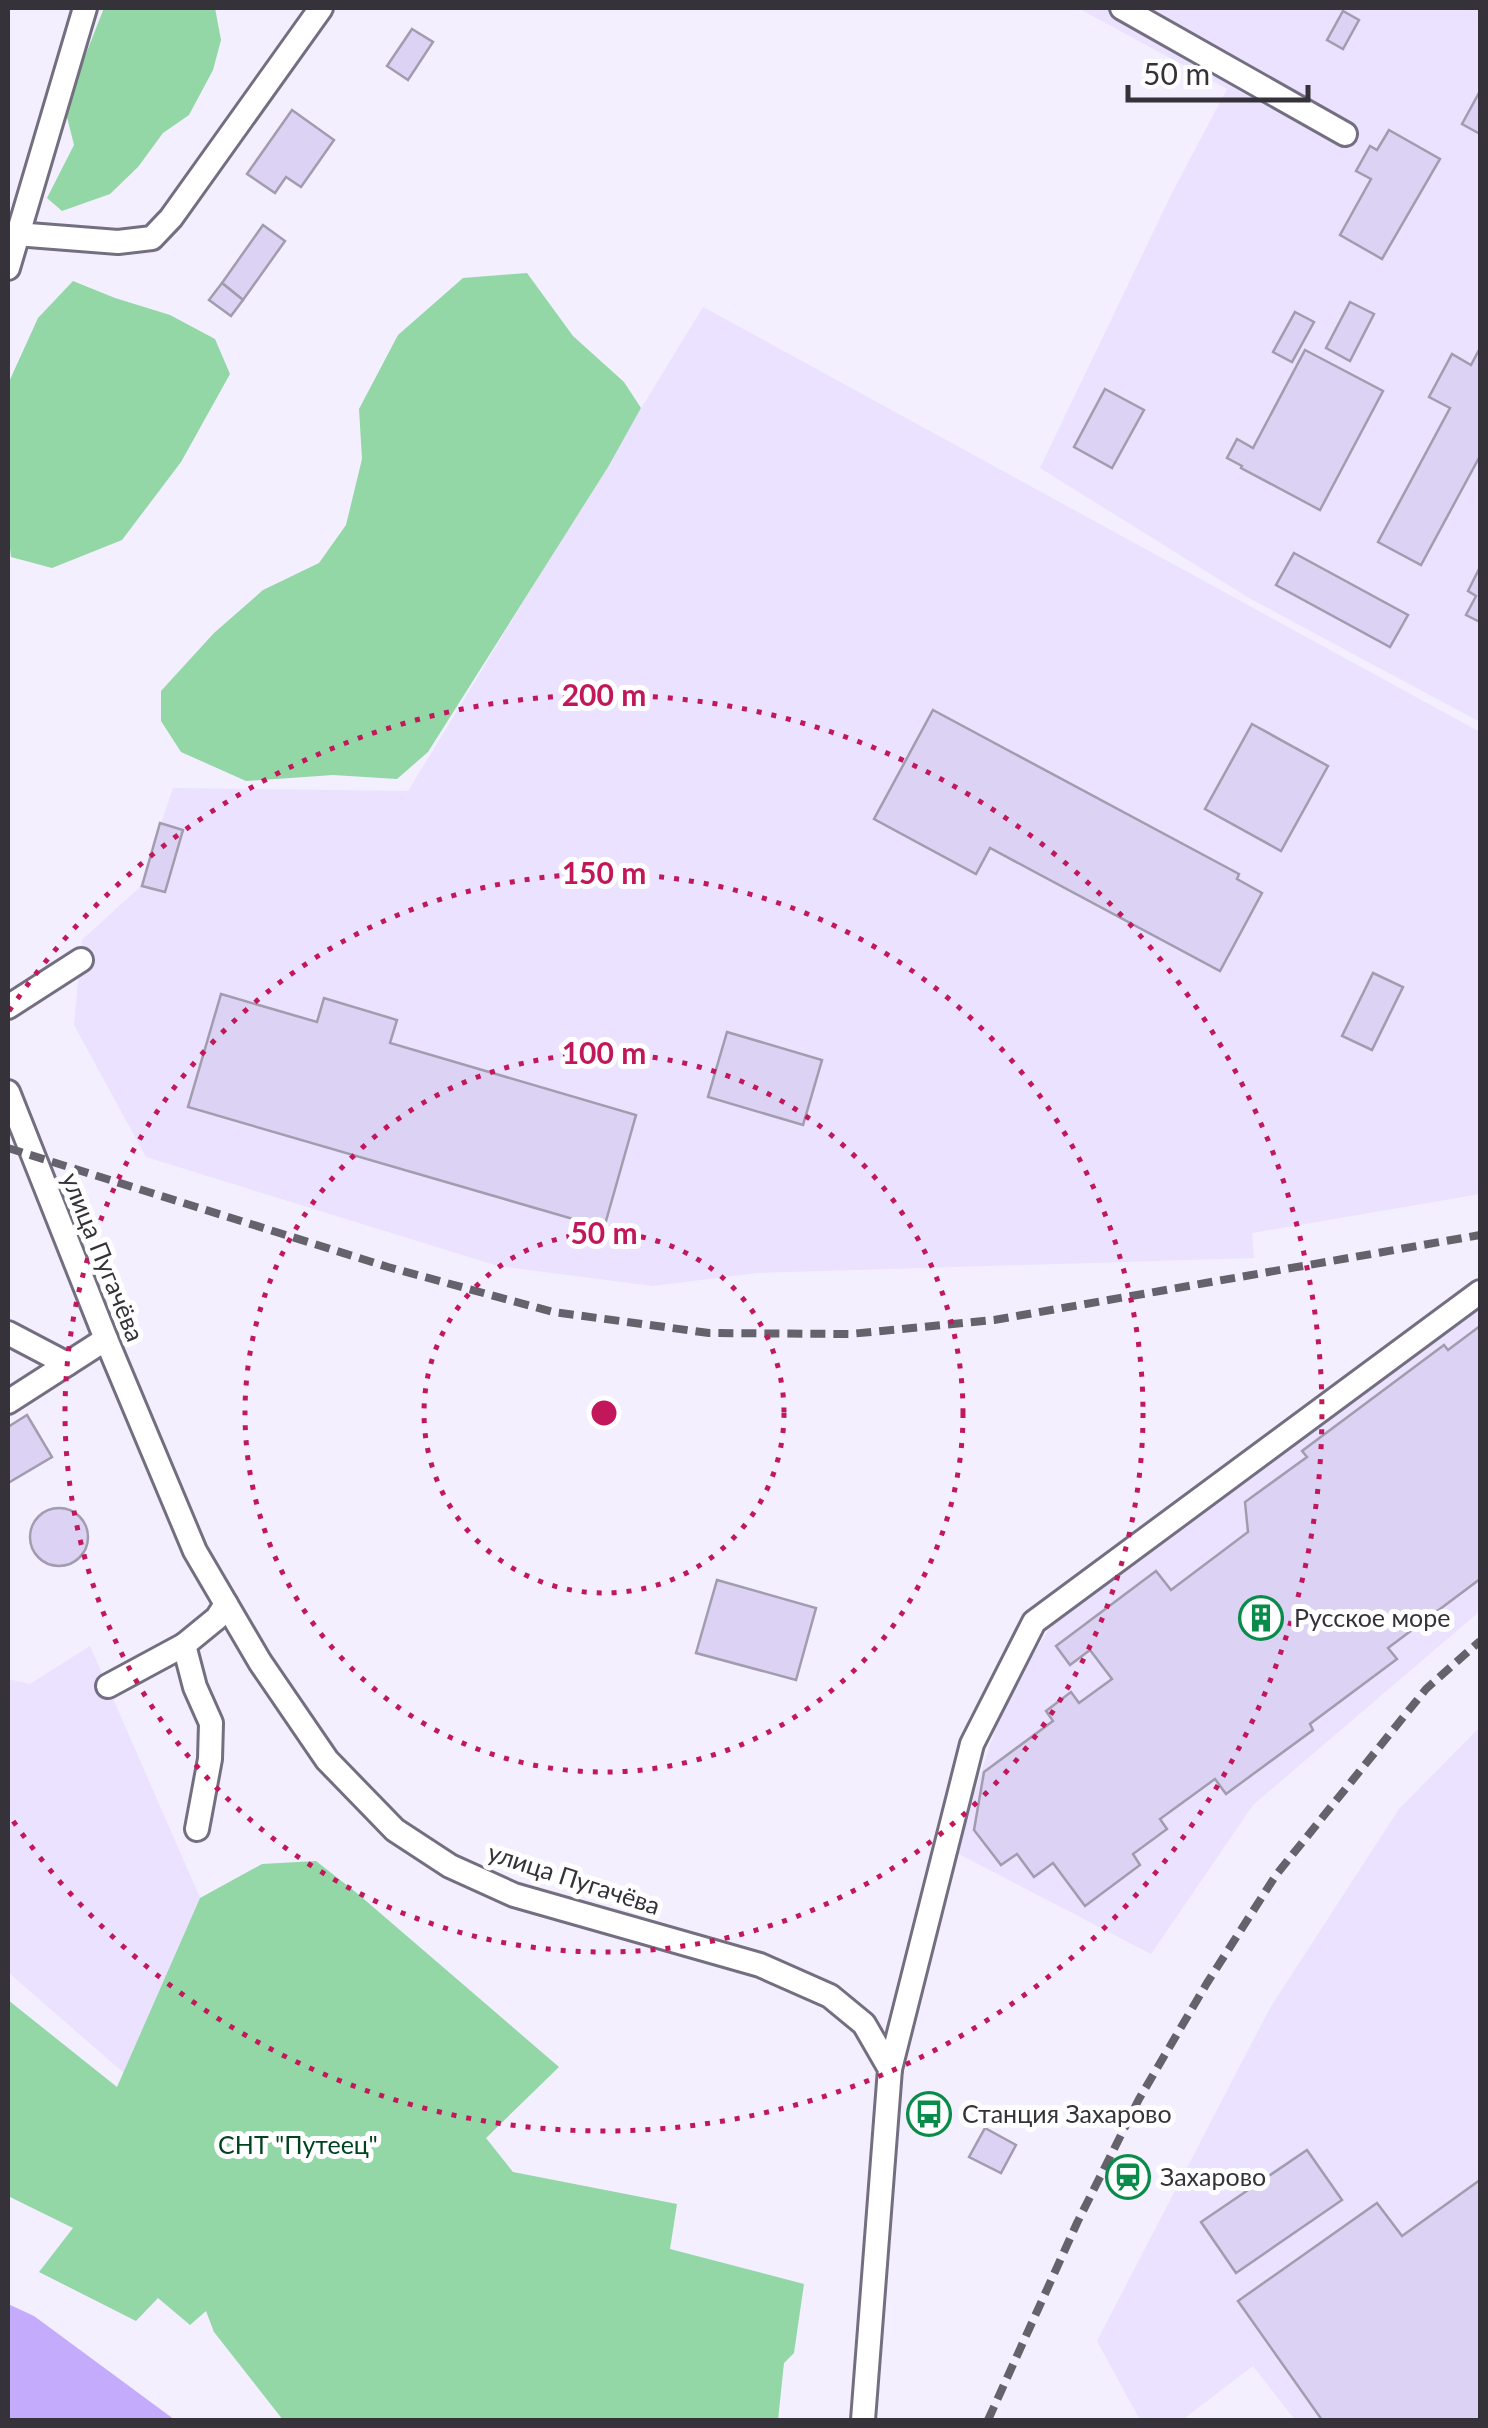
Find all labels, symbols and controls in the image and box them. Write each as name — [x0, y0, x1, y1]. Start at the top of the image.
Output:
scale bar — [1128, 40, 1308, 102]
text: 50 m — [1143, 55, 1210, 91]
text: 200 m — [562, 676, 646, 712]
text: 150 m — [562, 854, 646, 890]
text: 100 m — [562, 1034, 646, 1070]
street label: улица Пугачёва — [56, 1168, 151, 1345]
text: 50 m — [570, 1214, 638, 1250]
centre of rings — [586, 1395, 622, 1431]
building icon: Русское море — [1238, 1595, 1284, 1641]
place label: Русское море — [1294, 1602, 1450, 1632]
street label: улица Пугачёва — [484, 1836, 664, 1920]
bus stop icon: Станция Захарово — [906, 2091, 952, 2137]
place label: Станция Захарово — [962, 2098, 1172, 2128]
park label: СНТ "Путеец" — [218, 2129, 378, 2159]
station icon: Захарово — [1105, 2154, 1151, 2200]
place label: Захарово — [1160, 2161, 1266, 2191]

